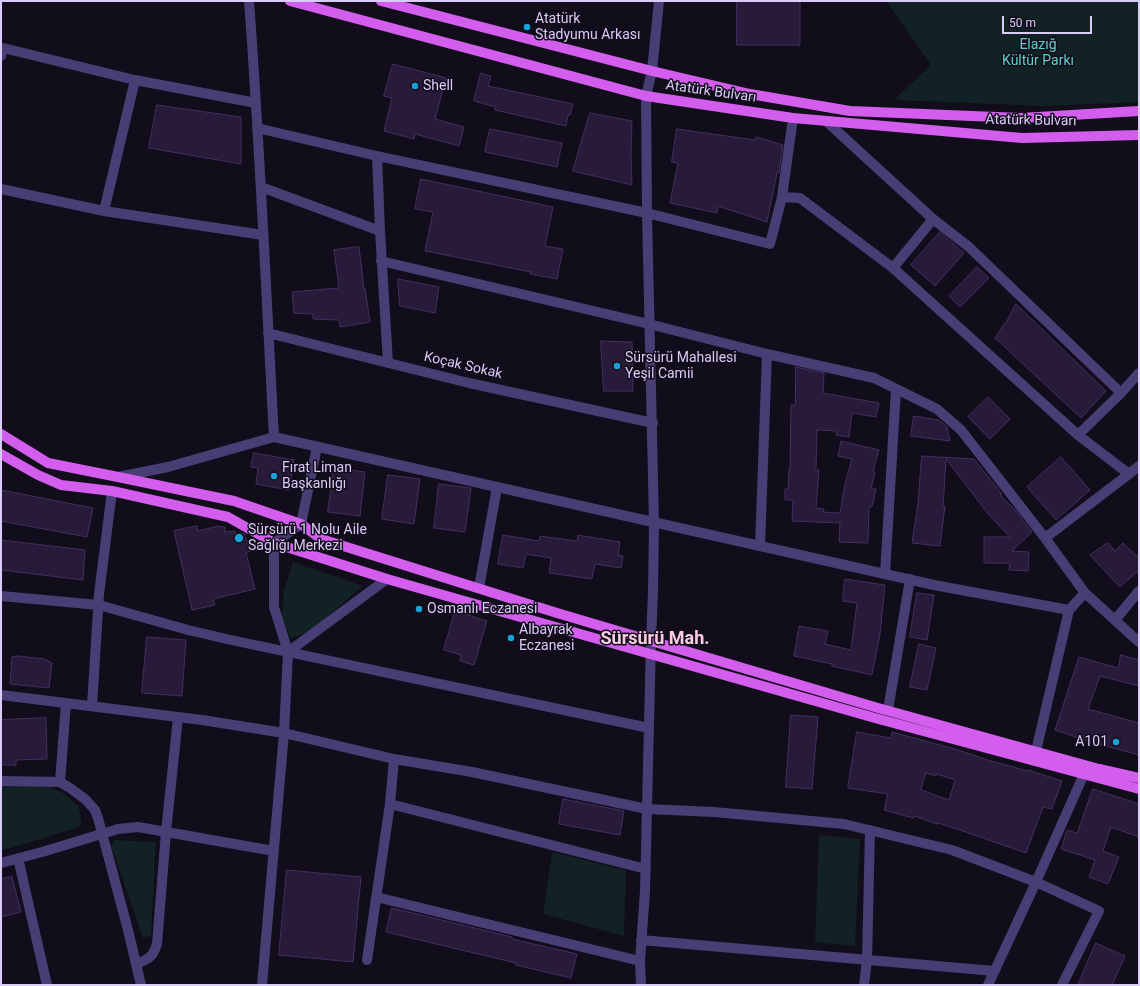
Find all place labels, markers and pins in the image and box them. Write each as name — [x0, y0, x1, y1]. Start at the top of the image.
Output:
place label: Atatürk Stadyumu Arkası — [535, 11, 640, 44]
marker: Atatürk Stadyumu Arkası — [522, 22, 532, 32]
place label: Shell — [423, 78, 453, 94]
marker: Shell — [410, 81, 420, 91]
place label: Sürsürü Mahallesi Yeşil Camii — [625, 350, 737, 382]
marker: Sürsürü Mahallesi Yeşil Camii — [612, 361, 622, 371]
place label: Fırat Liman Başkanlığı — [282, 460, 352, 492]
marker: Fırat Liman Başkanlığı — [269, 471, 279, 481]
place label: Sürsürü 1 Nolu Aile Sağlığı Merkezi — [248, 522, 367, 554]
marker: Sürsürü 1 Nolu Aile Sağlığı Merkezi — [233, 532, 245, 544]
place label: Osmanlı Eczanesi — [427, 601, 537, 617]
marker: Osmanlı Eczanesi — [414, 604, 424, 614]
place label: Albayrak Eczanesi — [519, 622, 575, 654]
marker: Albayrak Eczanesi — [506, 633, 516, 643]
place label: A101 — [1075, 734, 1108, 750]
marker: A101 — [1111, 737, 1121, 747]

